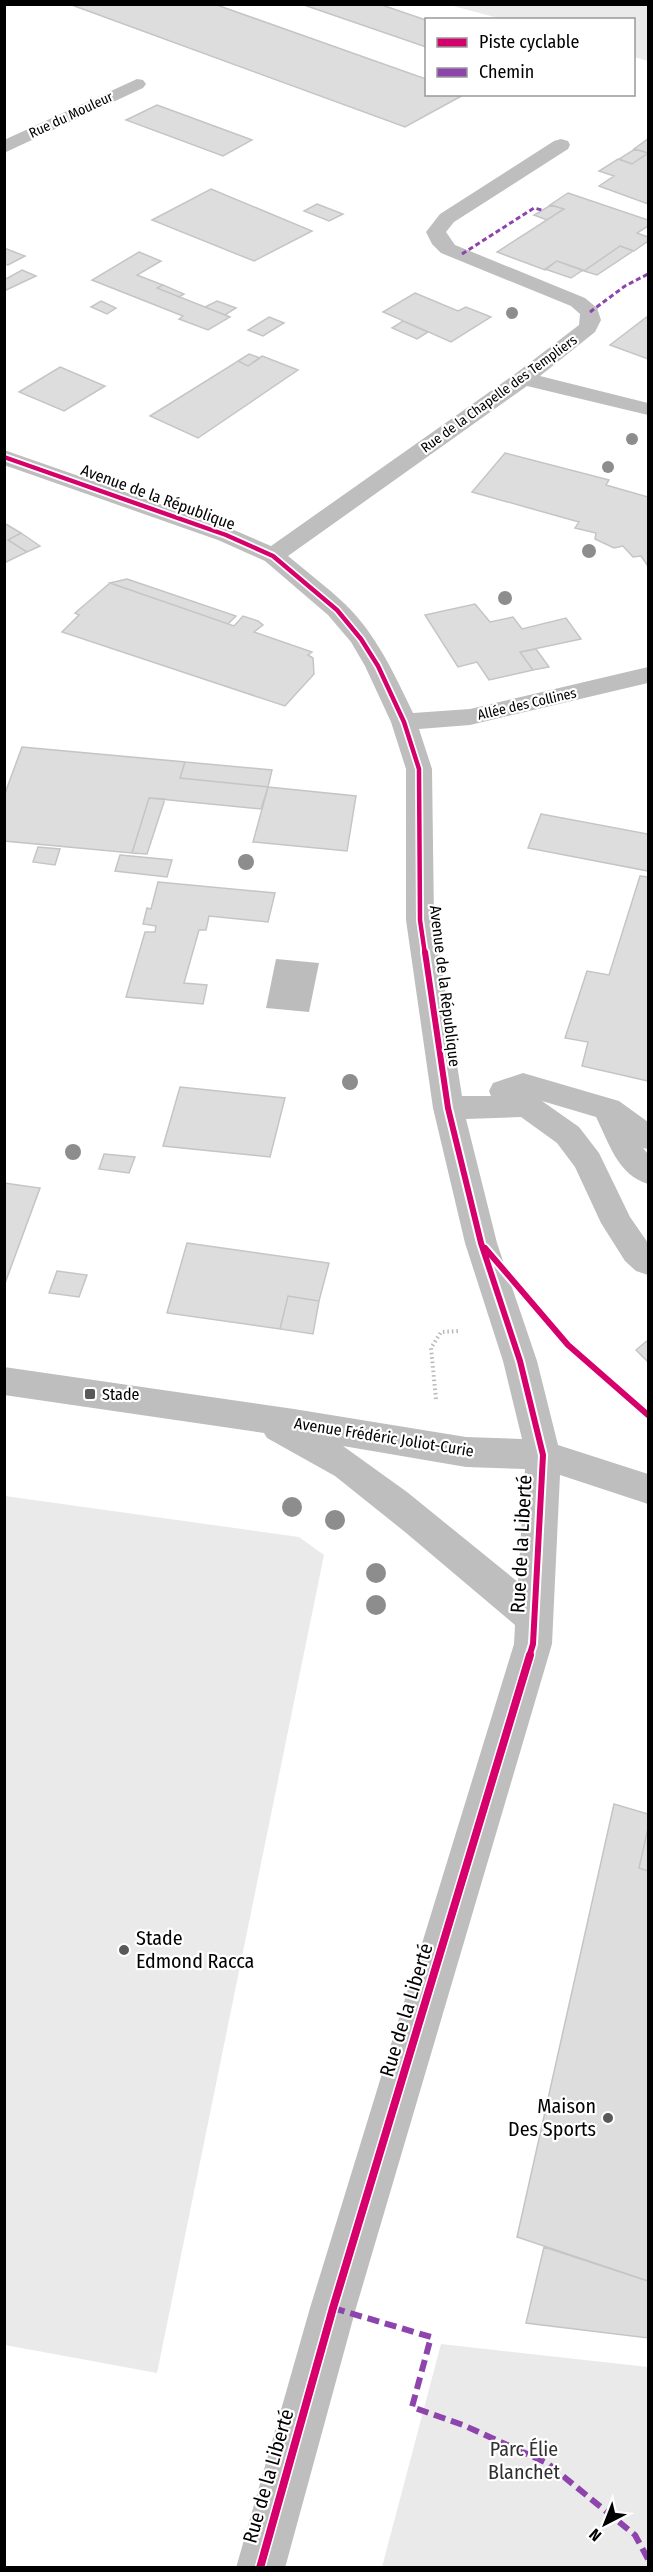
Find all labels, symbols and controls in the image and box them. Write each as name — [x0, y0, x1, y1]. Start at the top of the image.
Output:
legend — [425, 18, 635, 96]
text: Piste cyclable — [479, 31, 579, 53]
text: Chemin — [479, 61, 534, 83]
street label: Rue du Mouleur — [26, 88, 116, 142]
street label: Rue de la Chapelle des Templiers — [418, 332, 580, 456]
street label: Avenue de la République — [78, 460, 238, 534]
street label: Allée des Collines — [476, 684, 578, 724]
street label: Avenue de la République — [426, 904, 464, 1068]
place label: Stade — [102, 1385, 139, 1404]
marker: Stade — [83, 1387, 97, 1401]
street label: Avenue Frédéric Joliot-Curie — [293, 1413, 475, 1461]
street label: Rue de la Liberté — [505, 1474, 537, 1614]
place label: Stade Edmond Racca — [136, 1926, 254, 1973]
street label: Rue de la Liberté — [374, 1940, 438, 2080]
marker: Stade Edmond Racca — [117, 1943, 131, 1957]
place label: Maison Des Sports — [508, 2094, 596, 2141]
marker: Maison Des Sports — [601, 2111, 615, 2125]
street label: Rue de la Liberté — [237, 2406, 299, 2546]
park label: Parc Élie Blanchet — [488, 2437, 560, 2484]
north arrow — [575, 2494, 635, 2554]
text: N — [585, 2525, 605, 2545]

